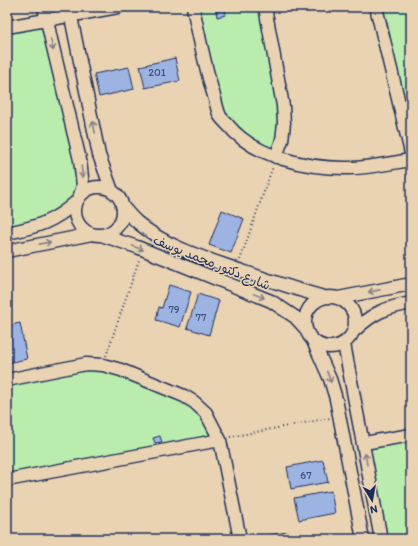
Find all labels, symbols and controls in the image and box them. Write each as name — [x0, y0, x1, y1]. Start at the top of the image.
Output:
one-way arrow — [49, 38, 57, 51]
house number: 201 — [148, 66, 166, 79]
one-way arrow — [89, 121, 97, 134]
one-way arrow — [78, 165, 86, 178]
street label: شارع دكتور محمد يوسف — [150, 232, 272, 295]
one-way arrow — [38, 239, 51, 247]
one-way arrow — [132, 244, 144, 252]
one-way arrow — [368, 287, 381, 295]
one-way arrow — [252, 293, 264, 300]
house number: 79 — [168, 303, 180, 316]
house number: 77 — [196, 311, 207, 324]
one-way arrow — [326, 370, 333, 383]
one-way arrow — [362, 453, 370, 466]
house number: 67 — [300, 469, 312, 482]
north arrow — [352, 480, 392, 520]
text: N — [369, 502, 379, 516]

